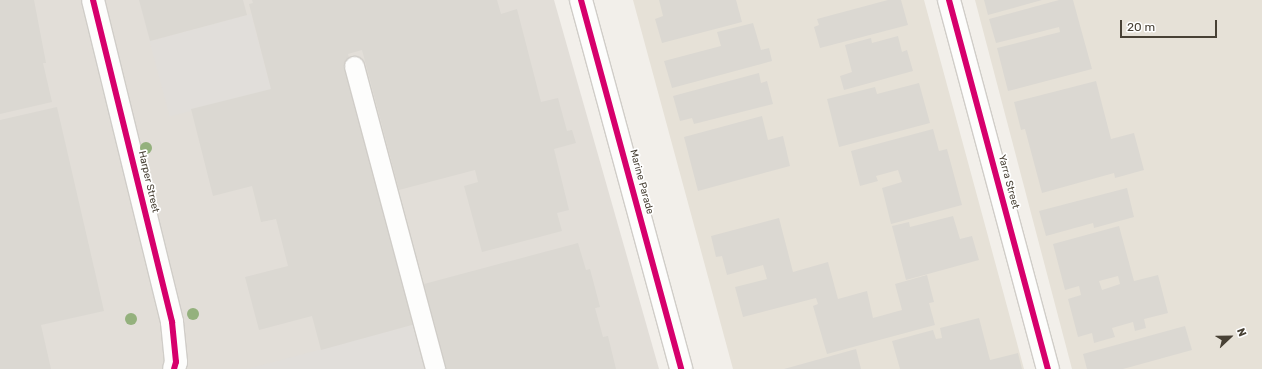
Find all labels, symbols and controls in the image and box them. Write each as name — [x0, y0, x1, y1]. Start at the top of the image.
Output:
scale bar — [1122, 12, 1219, 38]
text: 20 m — [1127, 20, 1155, 34]
street label: Marine Parade — [627, 148, 655, 216]
street label: Harper Street — [135, 150, 161, 214]
street label: Yarra Street — [995, 154, 1021, 210]
north arrow — [1210, 317, 1250, 357]
text: N — [1234, 326, 1249, 338]

